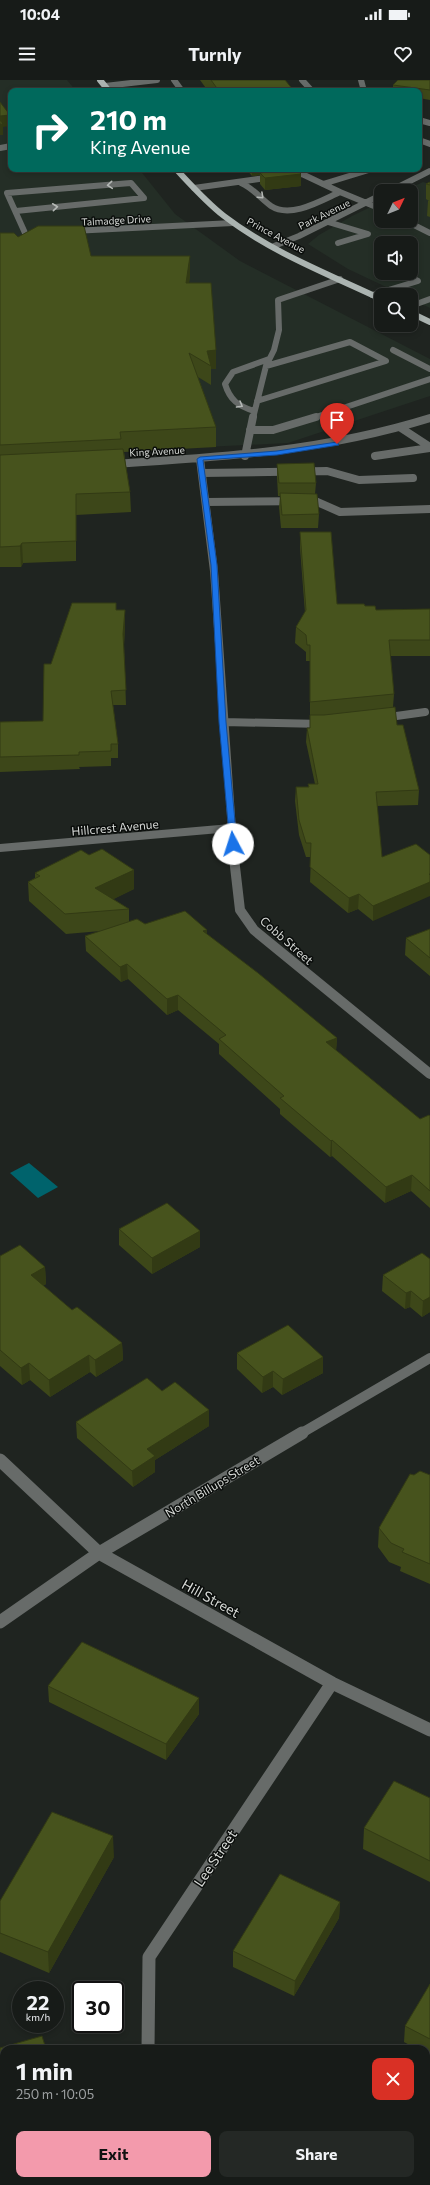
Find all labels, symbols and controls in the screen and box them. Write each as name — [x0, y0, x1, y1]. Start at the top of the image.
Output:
text: 10:04 — [20, 5, 60, 23]
icon: menu — [16, 43, 38, 65]
text: Turnly — [188, 43, 242, 65]
icon: heart — [392, 43, 414, 65]
text: 210 m — [90, 102, 167, 136]
icon: right — [24, 104, 76, 156]
text: King Avenue — [90, 136, 190, 158]
one-way arrow — [107, 180, 113, 189]
north arrow — [374, 184, 418, 228]
map controls — [374, 184, 418, 332]
one-way arrow — [256, 191, 264, 199]
street label: Park Avenue — [296, 196, 352, 232]
one-way arrow — [52, 203, 58, 212]
street label: Talmadge Drive — [81, 212, 151, 228]
street label: Prince Avenue — [245, 215, 307, 255]
button: sound — [374, 236, 418, 280]
button: search — [374, 288, 418, 332]
one-way arrow — [236, 400, 243, 407]
pin — [320, 403, 354, 444]
icon: arrive — [326, 409, 348, 431]
street label: King Avenue — [129, 444, 185, 458]
street label: Hillcrest Avenue — [71, 816, 159, 838]
position arrow — [212, 823, 254, 865]
street label: Cobb Street — [258, 913, 316, 967]
street label: North Billups Street — [162, 1452, 262, 1520]
street label: Hill Street — [179, 1575, 243, 1621]
street label: Lee Street — [190, 1826, 240, 1890]
speed limit sign: 30 — [72, 1981, 124, 2033]
text: 22 — [27, 1990, 49, 2014]
text: km/h — [26, 2011, 50, 2023]
text: 1 min — [16, 2056, 73, 2085]
button: close — [372, 2058, 414, 2100]
text: 250 m · 10:05 — [16, 2086, 94, 2102]
button: Exit — [16, 2131, 211, 2177]
button: Share — [219, 2131, 414, 2177]

